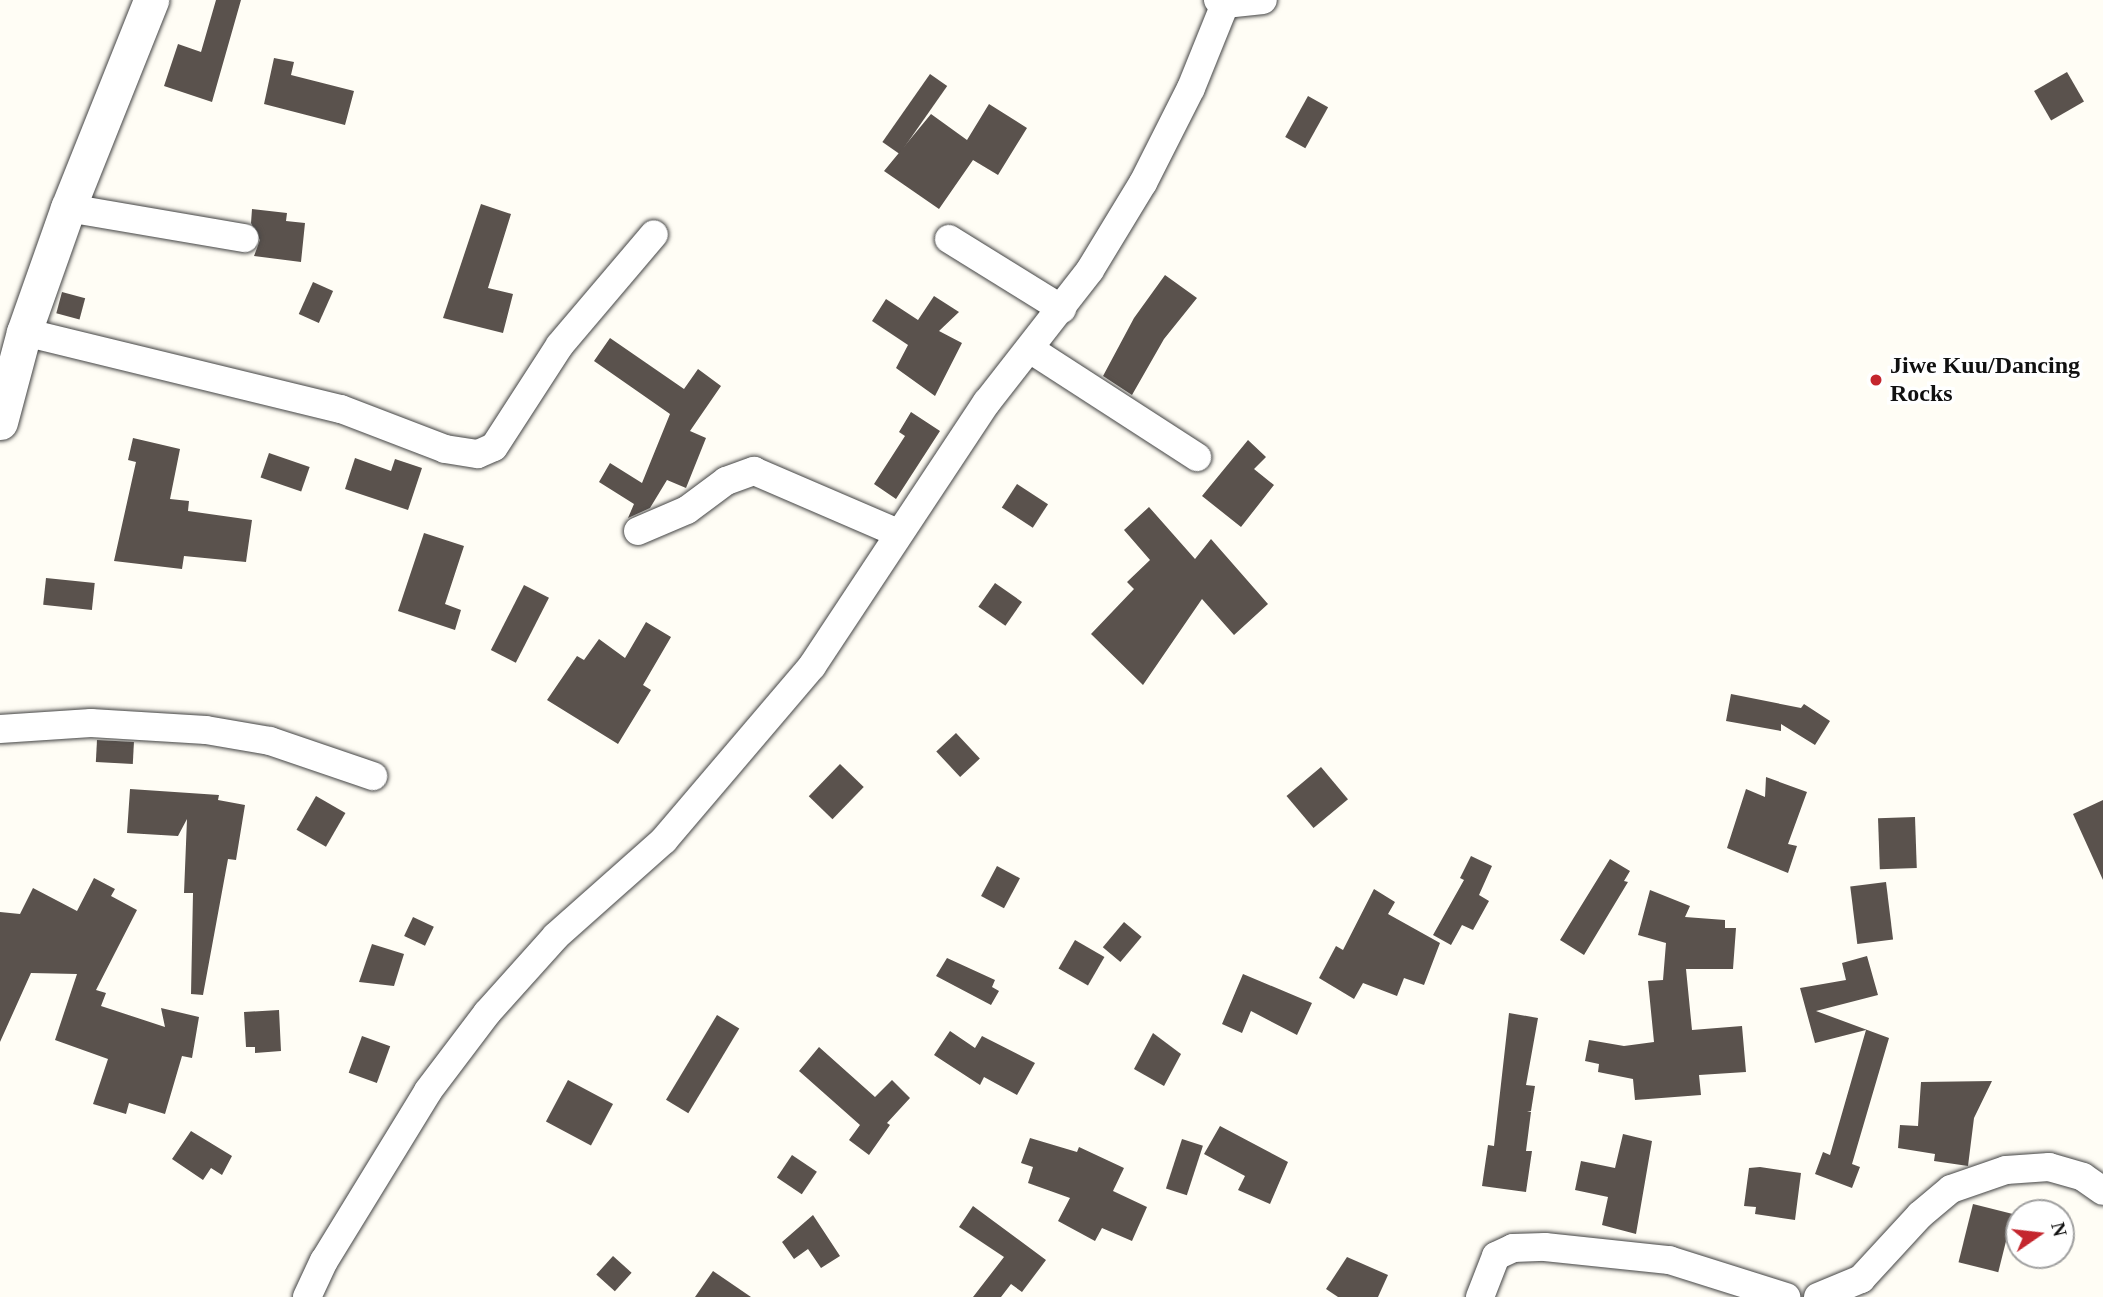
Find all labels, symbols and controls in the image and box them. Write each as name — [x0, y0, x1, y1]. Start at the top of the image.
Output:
place label: Jiwe Kuu/Dancing Rocks — [1890, 352, 2080, 408]
marker: Jiwe Kuu/Dancing Rocks — [1868, 372, 1884, 388]
north arrow — [2005, 1199, 2075, 1269]
text: N — [2047, 1220, 2071, 1238]

